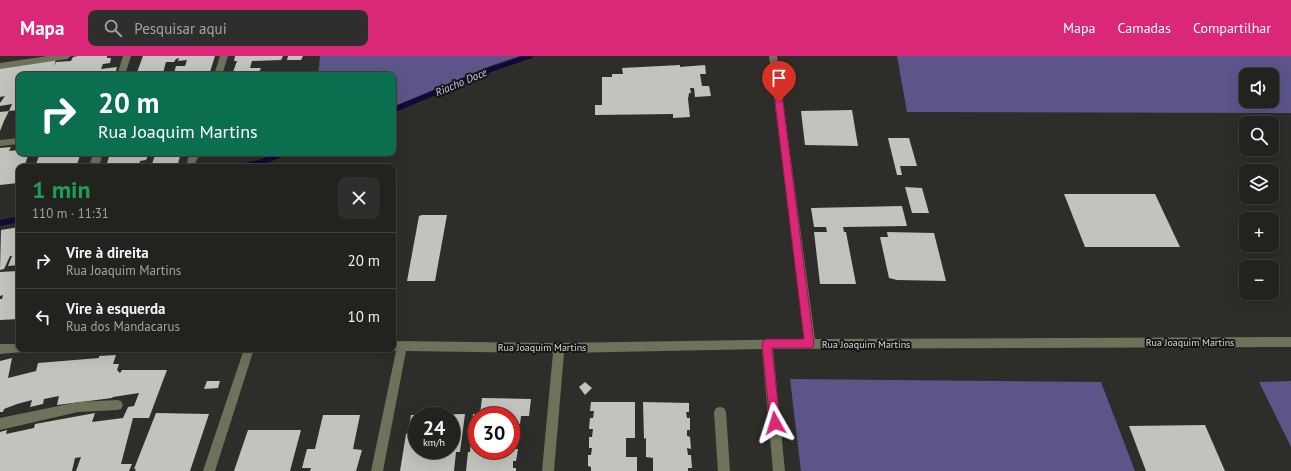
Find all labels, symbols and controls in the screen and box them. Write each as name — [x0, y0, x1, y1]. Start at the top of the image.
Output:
search box — [88, 10, 368, 46]
text: Mapa — [20, 16, 64, 40]
icon: search — [102, 17, 124, 39]
text: Pesquisar aqui — [134, 19, 227, 38]
text: Mapa — [1063, 19, 1096, 37]
text: Camadas — [1118, 19, 1171, 37]
text: Compartilhar — [1193, 19, 1271, 37]
pin — [762, 61, 796, 102]
water label: Riacho Doce — [433, 65, 489, 99]
icon: arrive — [768, 67, 790, 89]
map controls — [1239, 68, 1279, 300]
button: sound — [1239, 68, 1279, 108]
text: 20 m — [98, 84, 159, 121]
icon: right — [32, 88, 84, 140]
button: search — [1239, 116, 1279, 156]
text: Rua Joaquim Martins — [98, 120, 258, 143]
button: layers — [1239, 164, 1279, 204]
text: 1 min — [32, 174, 91, 205]
button: close — [338, 177, 380, 219]
text: 110 m · 11:31 — [32, 205, 109, 222]
button: + — [1239, 212, 1279, 252]
text: Vire à direita — [66, 243, 149, 262]
icon: right — [32, 250, 54, 272]
text: 20 m — [347, 251, 380, 270]
button: − — [1239, 260, 1279, 300]
text: Rua Joaquim Martins — [66, 262, 181, 279]
text: Vire à esquerda — [66, 299, 165, 318]
icon: left — [32, 306, 54, 328]
text: 10 m — [347, 307, 380, 326]
text: Rua dos Mandacarus — [66, 318, 180, 335]
street label: Rua Joaquim Martins — [1146, 336, 1234, 349]
street label: Rua Joaquim Martins — [822, 338, 910, 351]
street label: Rua Joaquim Martins — [498, 341, 586, 354]
position arrow — [754, 402, 796, 444]
speed limit sign: 30 — [468, 407, 520, 459]
text: 24 — [423, 415, 445, 441]
text: km/h — [423, 436, 445, 449]

